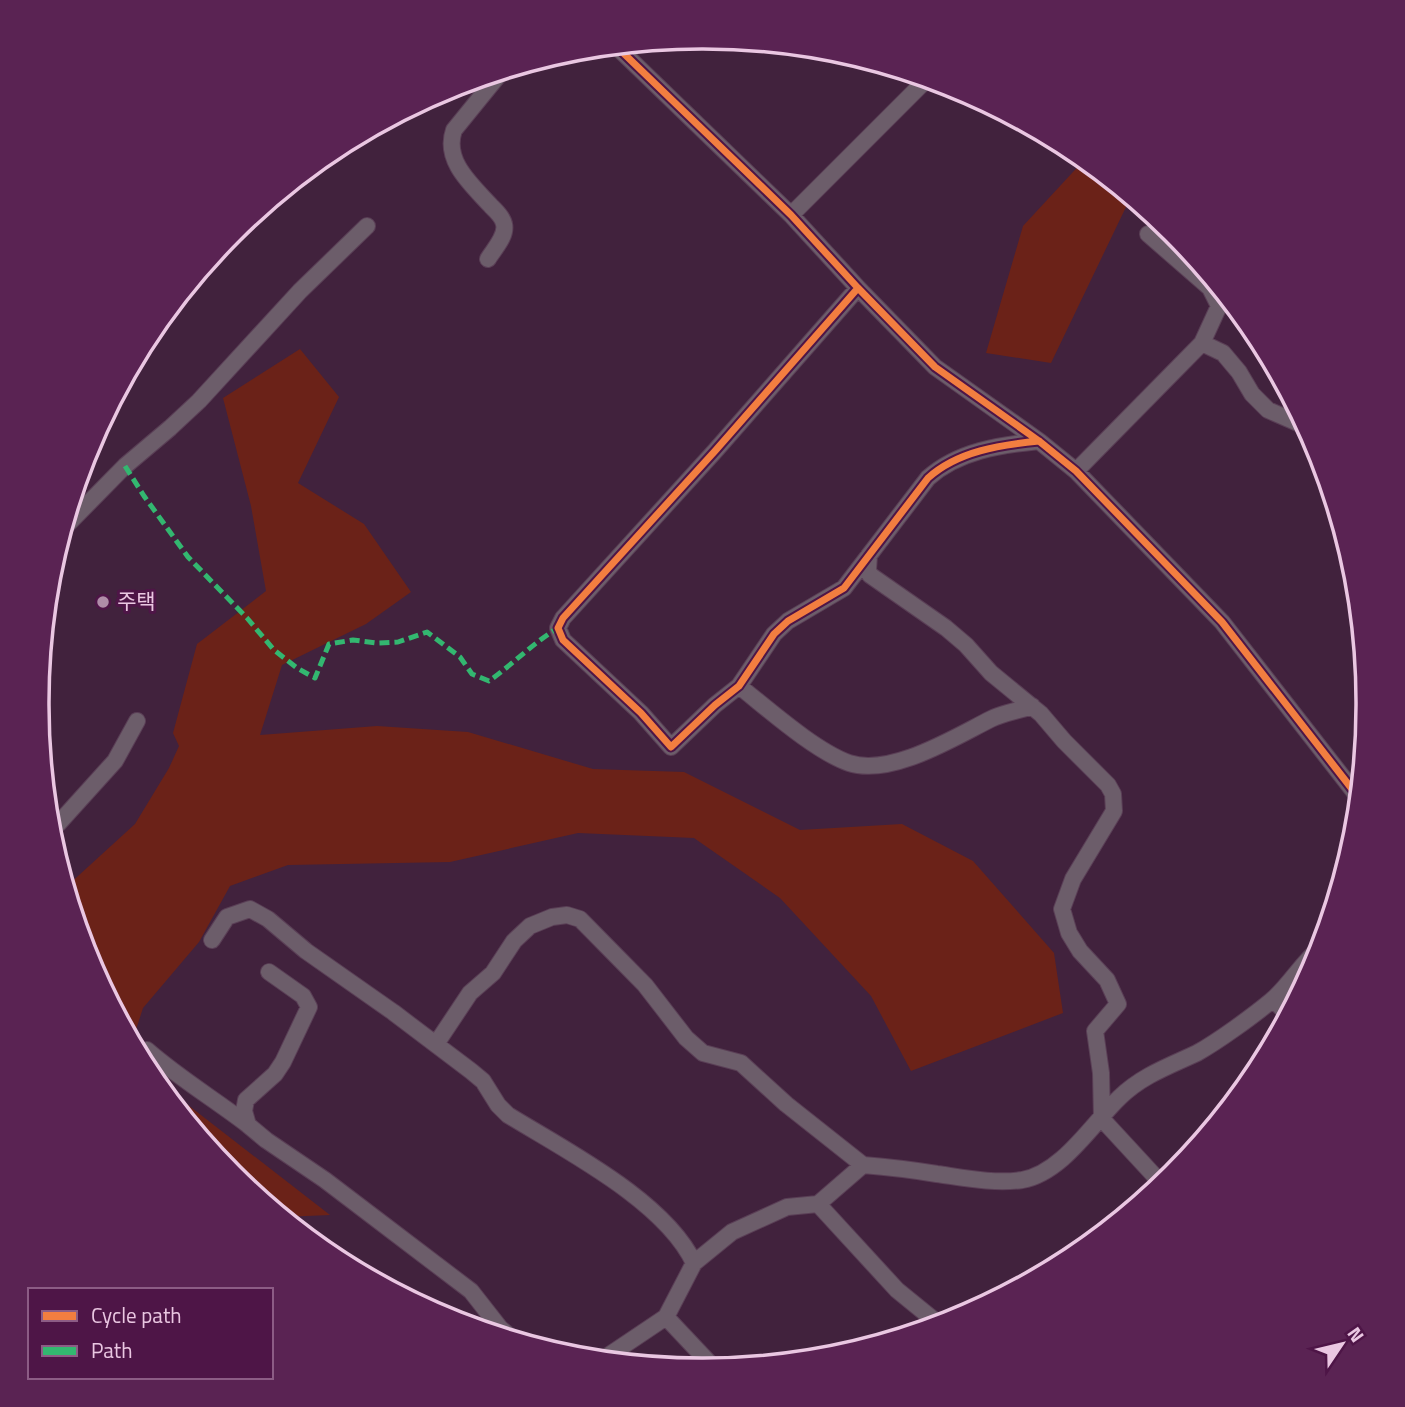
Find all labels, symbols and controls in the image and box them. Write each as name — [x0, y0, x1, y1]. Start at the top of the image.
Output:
place label: 주택 — [117, 585, 156, 617]
marker: 주택 — [95, 594, 111, 610]
legend — [28, 1288, 273, 1379]
text: Cycle path — [91, 1299, 182, 1331]
north arrow — [1307, 1309, 1377, 1379]
text: N — [1341, 1320, 1372, 1348]
text: Path — [91, 1334, 133, 1366]

